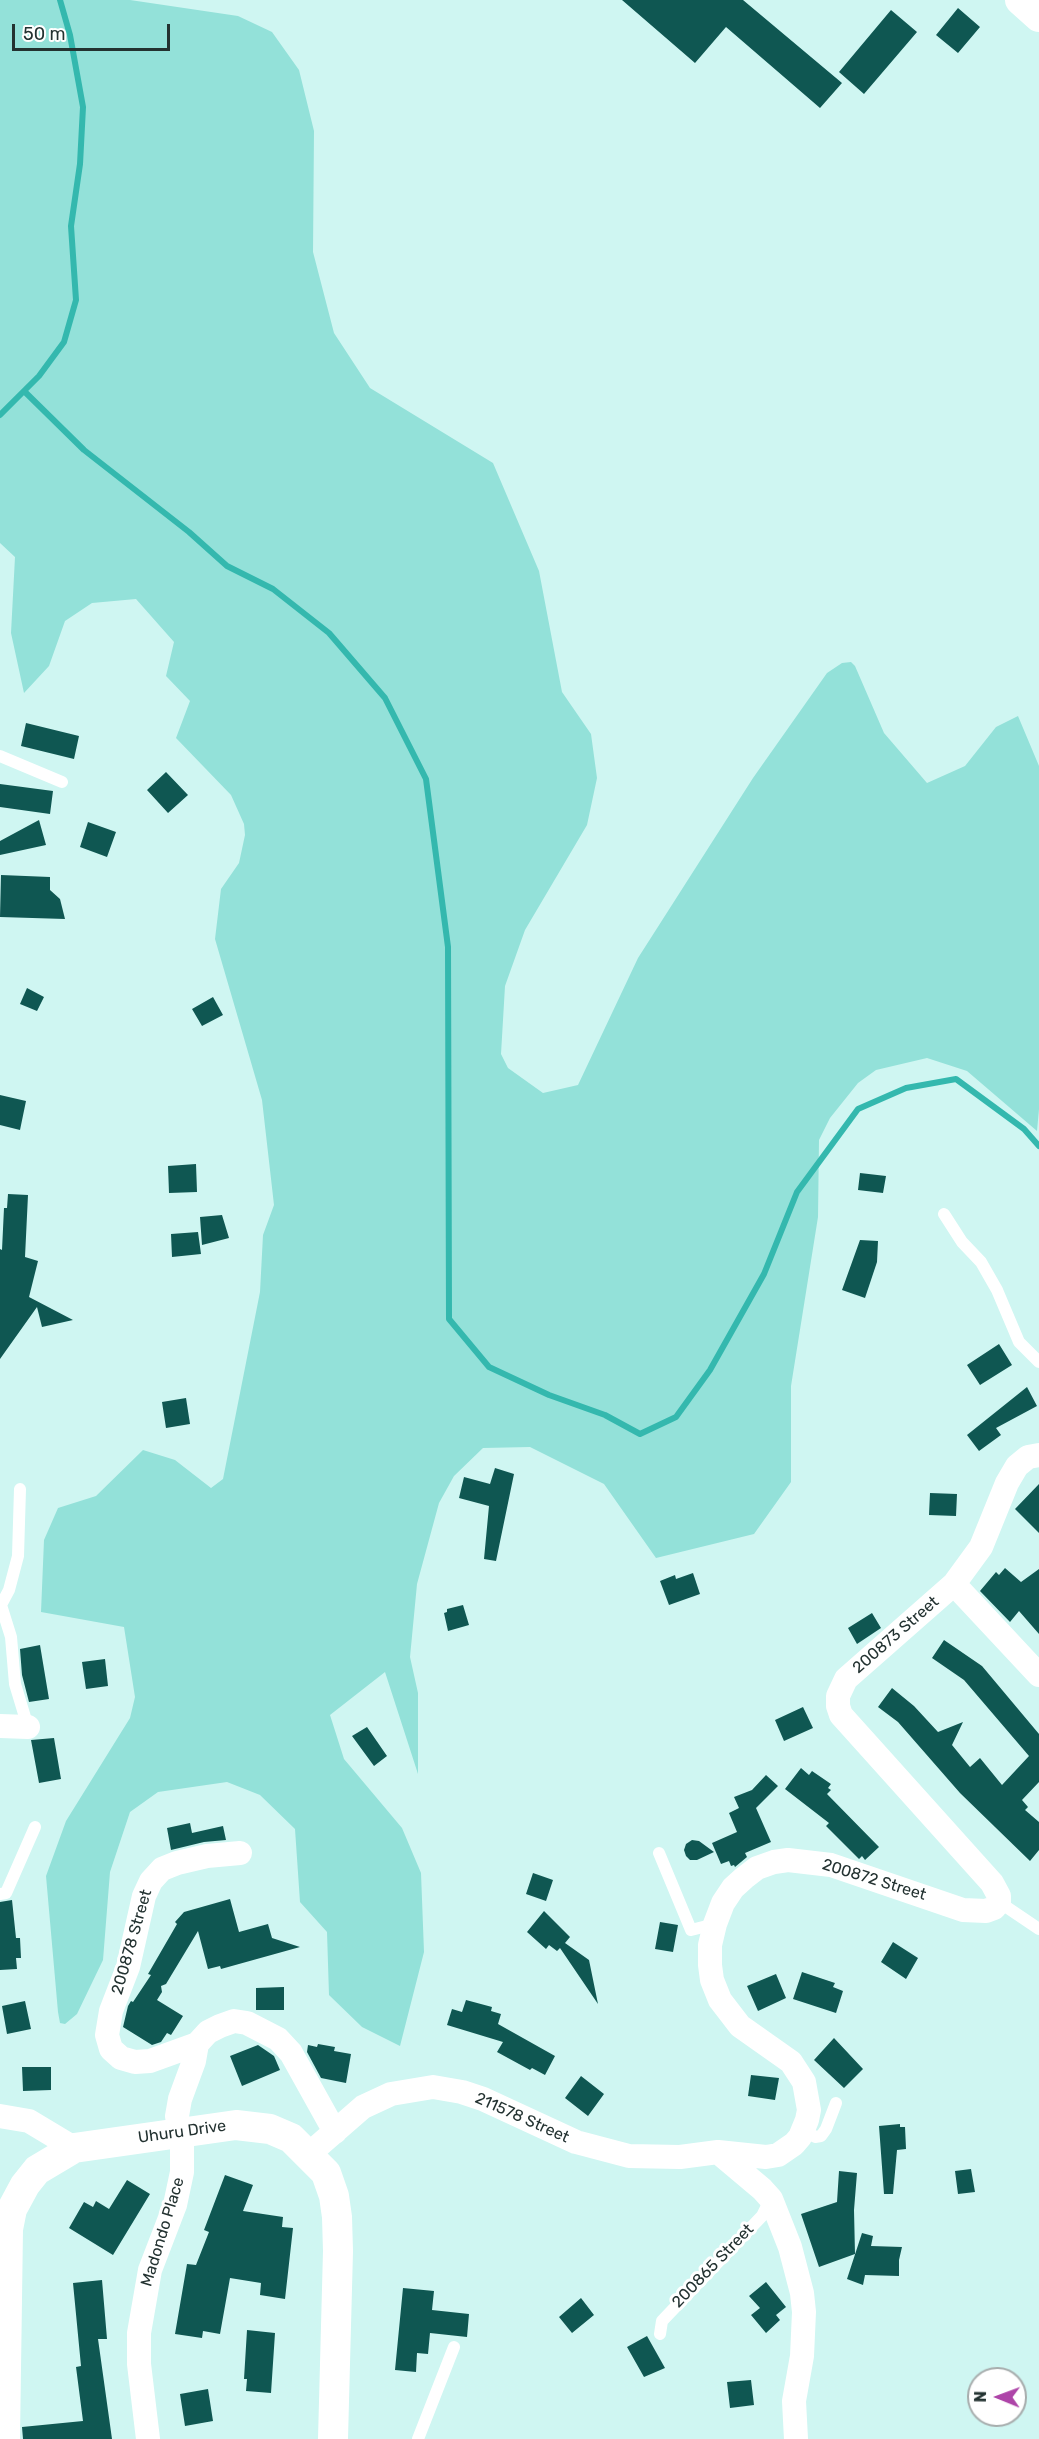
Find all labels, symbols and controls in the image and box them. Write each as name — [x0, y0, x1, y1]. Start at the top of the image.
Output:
scale bar — [15, 12, 172, 50]
text: 50 m — [23, 23, 66, 45]
street label: 200873 Street — [849, 1592, 943, 1678]
street label: 200872 Street — [820, 1855, 928, 1905]
street label: 200878 Street — [108, 1887, 156, 1997]
street label: 211578 Street — [472, 2089, 572, 2147]
street label: Uhuru Drive — [137, 2116, 227, 2148]
street label: Madondo Place — [137, 2175, 189, 2289]
street label: 200865 Street — [668, 2220, 758, 2312]
north arrow — [967, 2367, 1027, 2427]
text: N — [971, 2391, 990, 2403]

